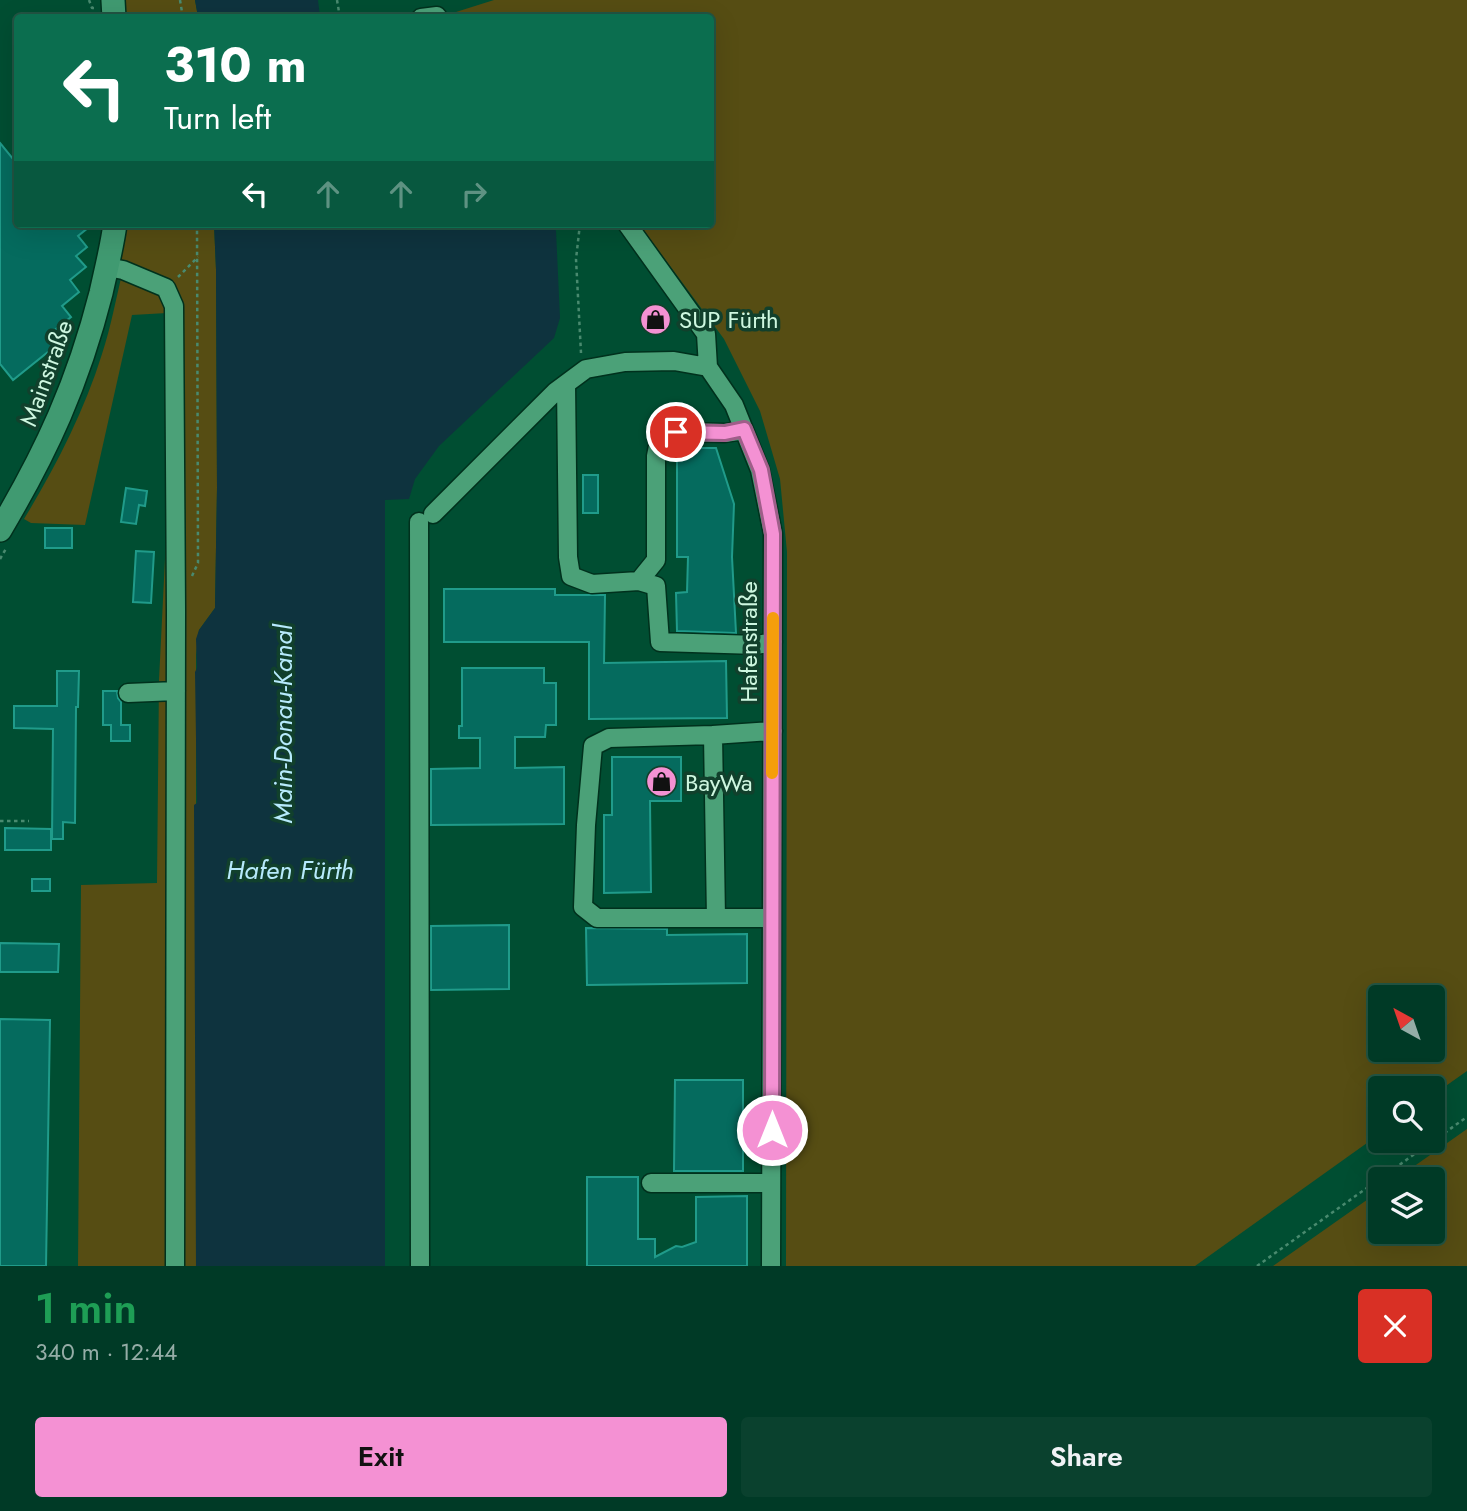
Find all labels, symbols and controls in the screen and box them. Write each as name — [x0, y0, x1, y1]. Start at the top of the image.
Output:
text: 310 m — [164, 30, 307, 100]
icon: left — [49, 42, 140, 133]
text: Turn left — [164, 95, 271, 141]
icon: left — [236, 175, 274, 213]
icon: ahead — [309, 175, 347, 213]
icon: ahead — [382, 175, 420, 213]
icon: right — [455, 175, 493, 213]
shop icon: SUP Fürth — [639, 302, 673, 336]
place label: SUP Fürth — [679, 302, 779, 337]
street label: Mainstraße — [11, 315, 81, 431]
pin — [646, 402, 706, 462]
icon: arrive — [657, 413, 695, 451]
street label: Hafenstraße — [731, 581, 766, 703]
water label: Main-Donau-Kanal — [264, 623, 302, 824]
shop icon: BayWa — [645, 765, 679, 799]
place label: BayWa — [685, 765, 753, 800]
water label: Hafen Fürth — [226, 851, 354, 889]
north arrow — [1368, 985, 1446, 1062]
map controls — [1368, 985, 1445, 1244]
button: search — [1368, 1076, 1445, 1153]
position arrow — [735, 1093, 809, 1167]
button: layers — [1368, 1167, 1445, 1244]
text: 1 min — [35, 1278, 137, 1339]
button: close — [1358, 1289, 1432, 1363]
text: 340 m · 12:44 — [35, 1335, 177, 1369]
button: Exit — [35, 1417, 727, 1497]
button: Share — [741, 1417, 1432, 1497]

